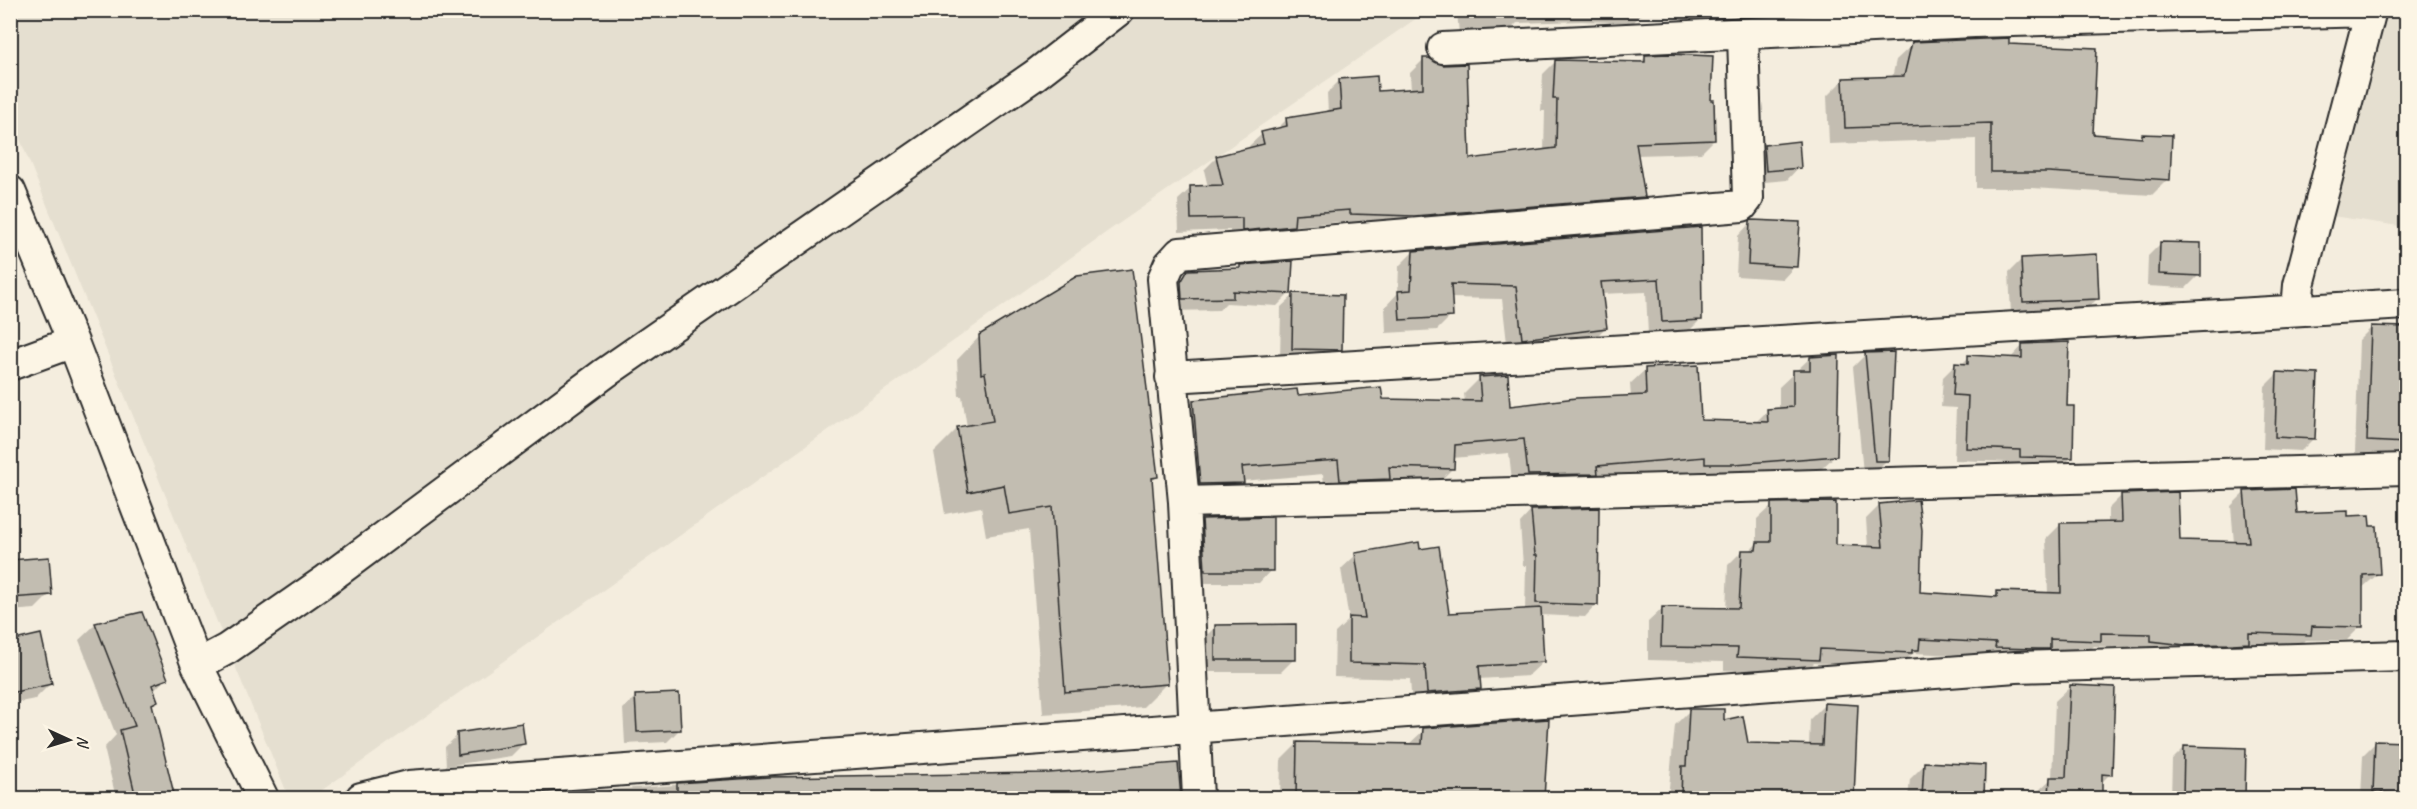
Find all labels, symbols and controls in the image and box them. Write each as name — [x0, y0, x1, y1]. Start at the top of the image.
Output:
north arrow — [39, 710, 99, 770]
text: N — [72, 735, 93, 750]

